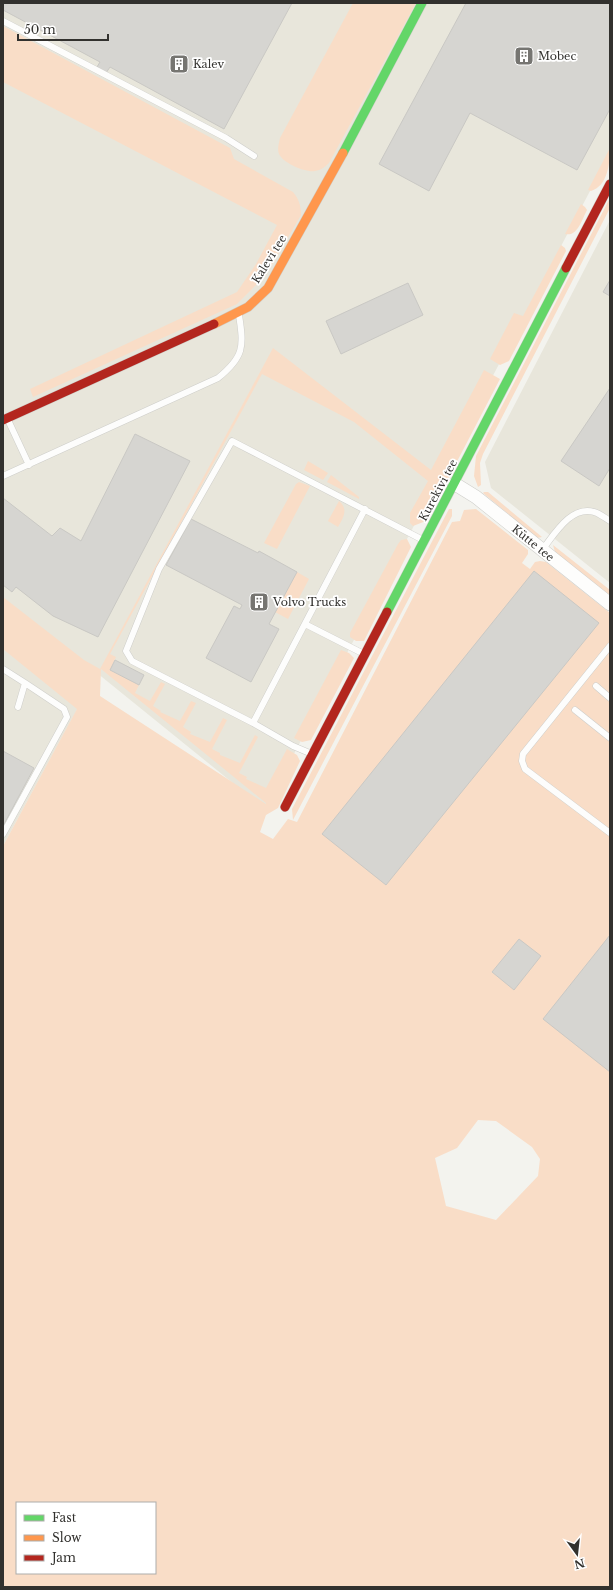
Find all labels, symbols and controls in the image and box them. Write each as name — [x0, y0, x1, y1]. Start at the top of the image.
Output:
scale bar — [18, 16, 108, 42]
text: 50 m — [24, 22, 56, 37]
building icon: Mobec — [513, 45, 535, 67]
place label: Mobec — [538, 49, 576, 63]
building icon: Kalev — [168, 53, 190, 75]
place label: Kalev — [193, 57, 224, 71]
street label: Kalevi tee — [249, 232, 289, 286]
street label: Kurekivi tee — [416, 457, 460, 523]
street label: Kütte tee — [509, 522, 557, 564]
building icon: Volvo Trucks — [248, 591, 270, 613]
place label: Volvo Trucks — [272, 595, 346, 609]
legend — [16, 1502, 156, 1574]
text: Fast — [52, 1510, 77, 1525]
text: Slow — [52, 1530, 82, 1545]
north arrow — [557, 1534, 597, 1574]
text: Jam — [50, 1550, 76, 1565]
text: N — [572, 1556, 586, 1572]

